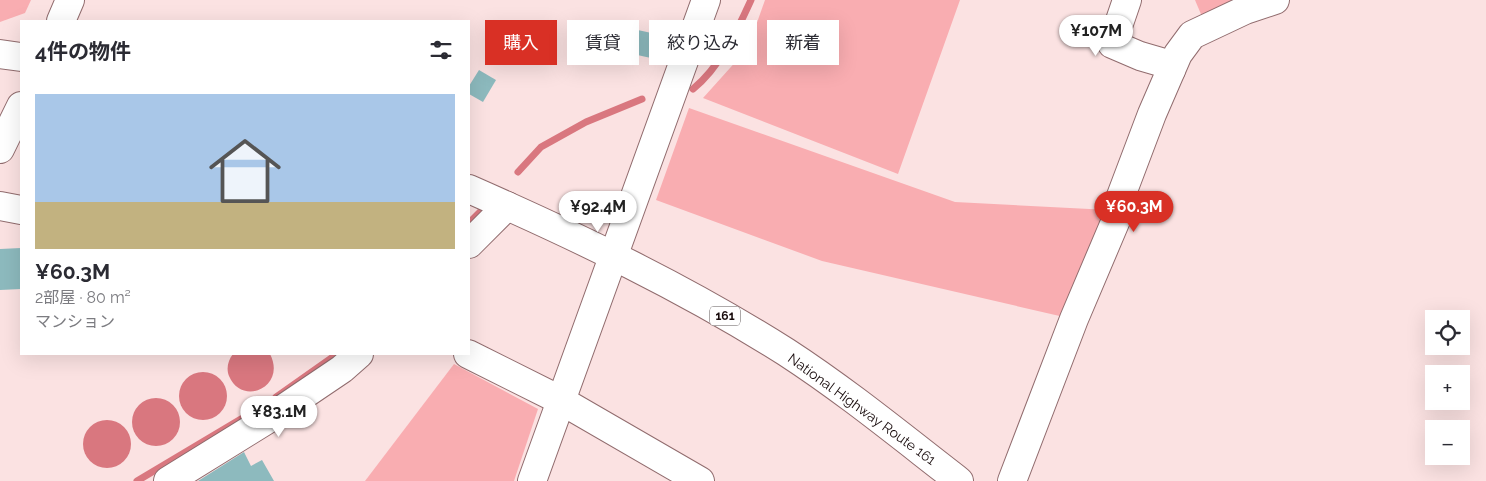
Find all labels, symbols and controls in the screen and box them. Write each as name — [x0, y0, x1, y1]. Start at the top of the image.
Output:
pin: ¥107M — [1061, 15, 1131, 57]
chip: 購入 — [485, 20, 557, 65]
chip: 賃貸 — [567, 20, 639, 65]
chip: 絞り込み — [649, 20, 757, 65]
chip: 新着 — [767, 20, 839, 65]
text: ¥107M — [1070, 21, 1122, 40]
icon: filters — [427, 36, 455, 64]
text: 4件の物件 — [35, 39, 131, 64]
icon: home — [200, 126, 290, 216]
pin: ¥92.4M — [557, 190, 639, 233]
pin: ¥60.3M — [1093, 190, 1175, 233]
text: ¥92.4M — [570, 197, 626, 216]
text: ¥60.3M — [1105, 197, 1163, 216]
text: ¥60.3M — [35, 259, 110, 284]
text: 2部屋 · 80 m² — [35, 288, 131, 307]
road number: 161 — [710, 306, 740, 326]
map controls — [1425, 310, 1470, 465]
button: locate — [1425, 310, 1470, 355]
text: マンション — [35, 312, 115, 331]
street label: National Highway Route 161 — [785, 350, 939, 468]
button: + — [1425, 365, 1470, 410]
pin: ¥83.1M — [238, 396, 320, 438]
text: ¥83.1M — [251, 402, 307, 421]
button: − — [1425, 420, 1470, 465]

